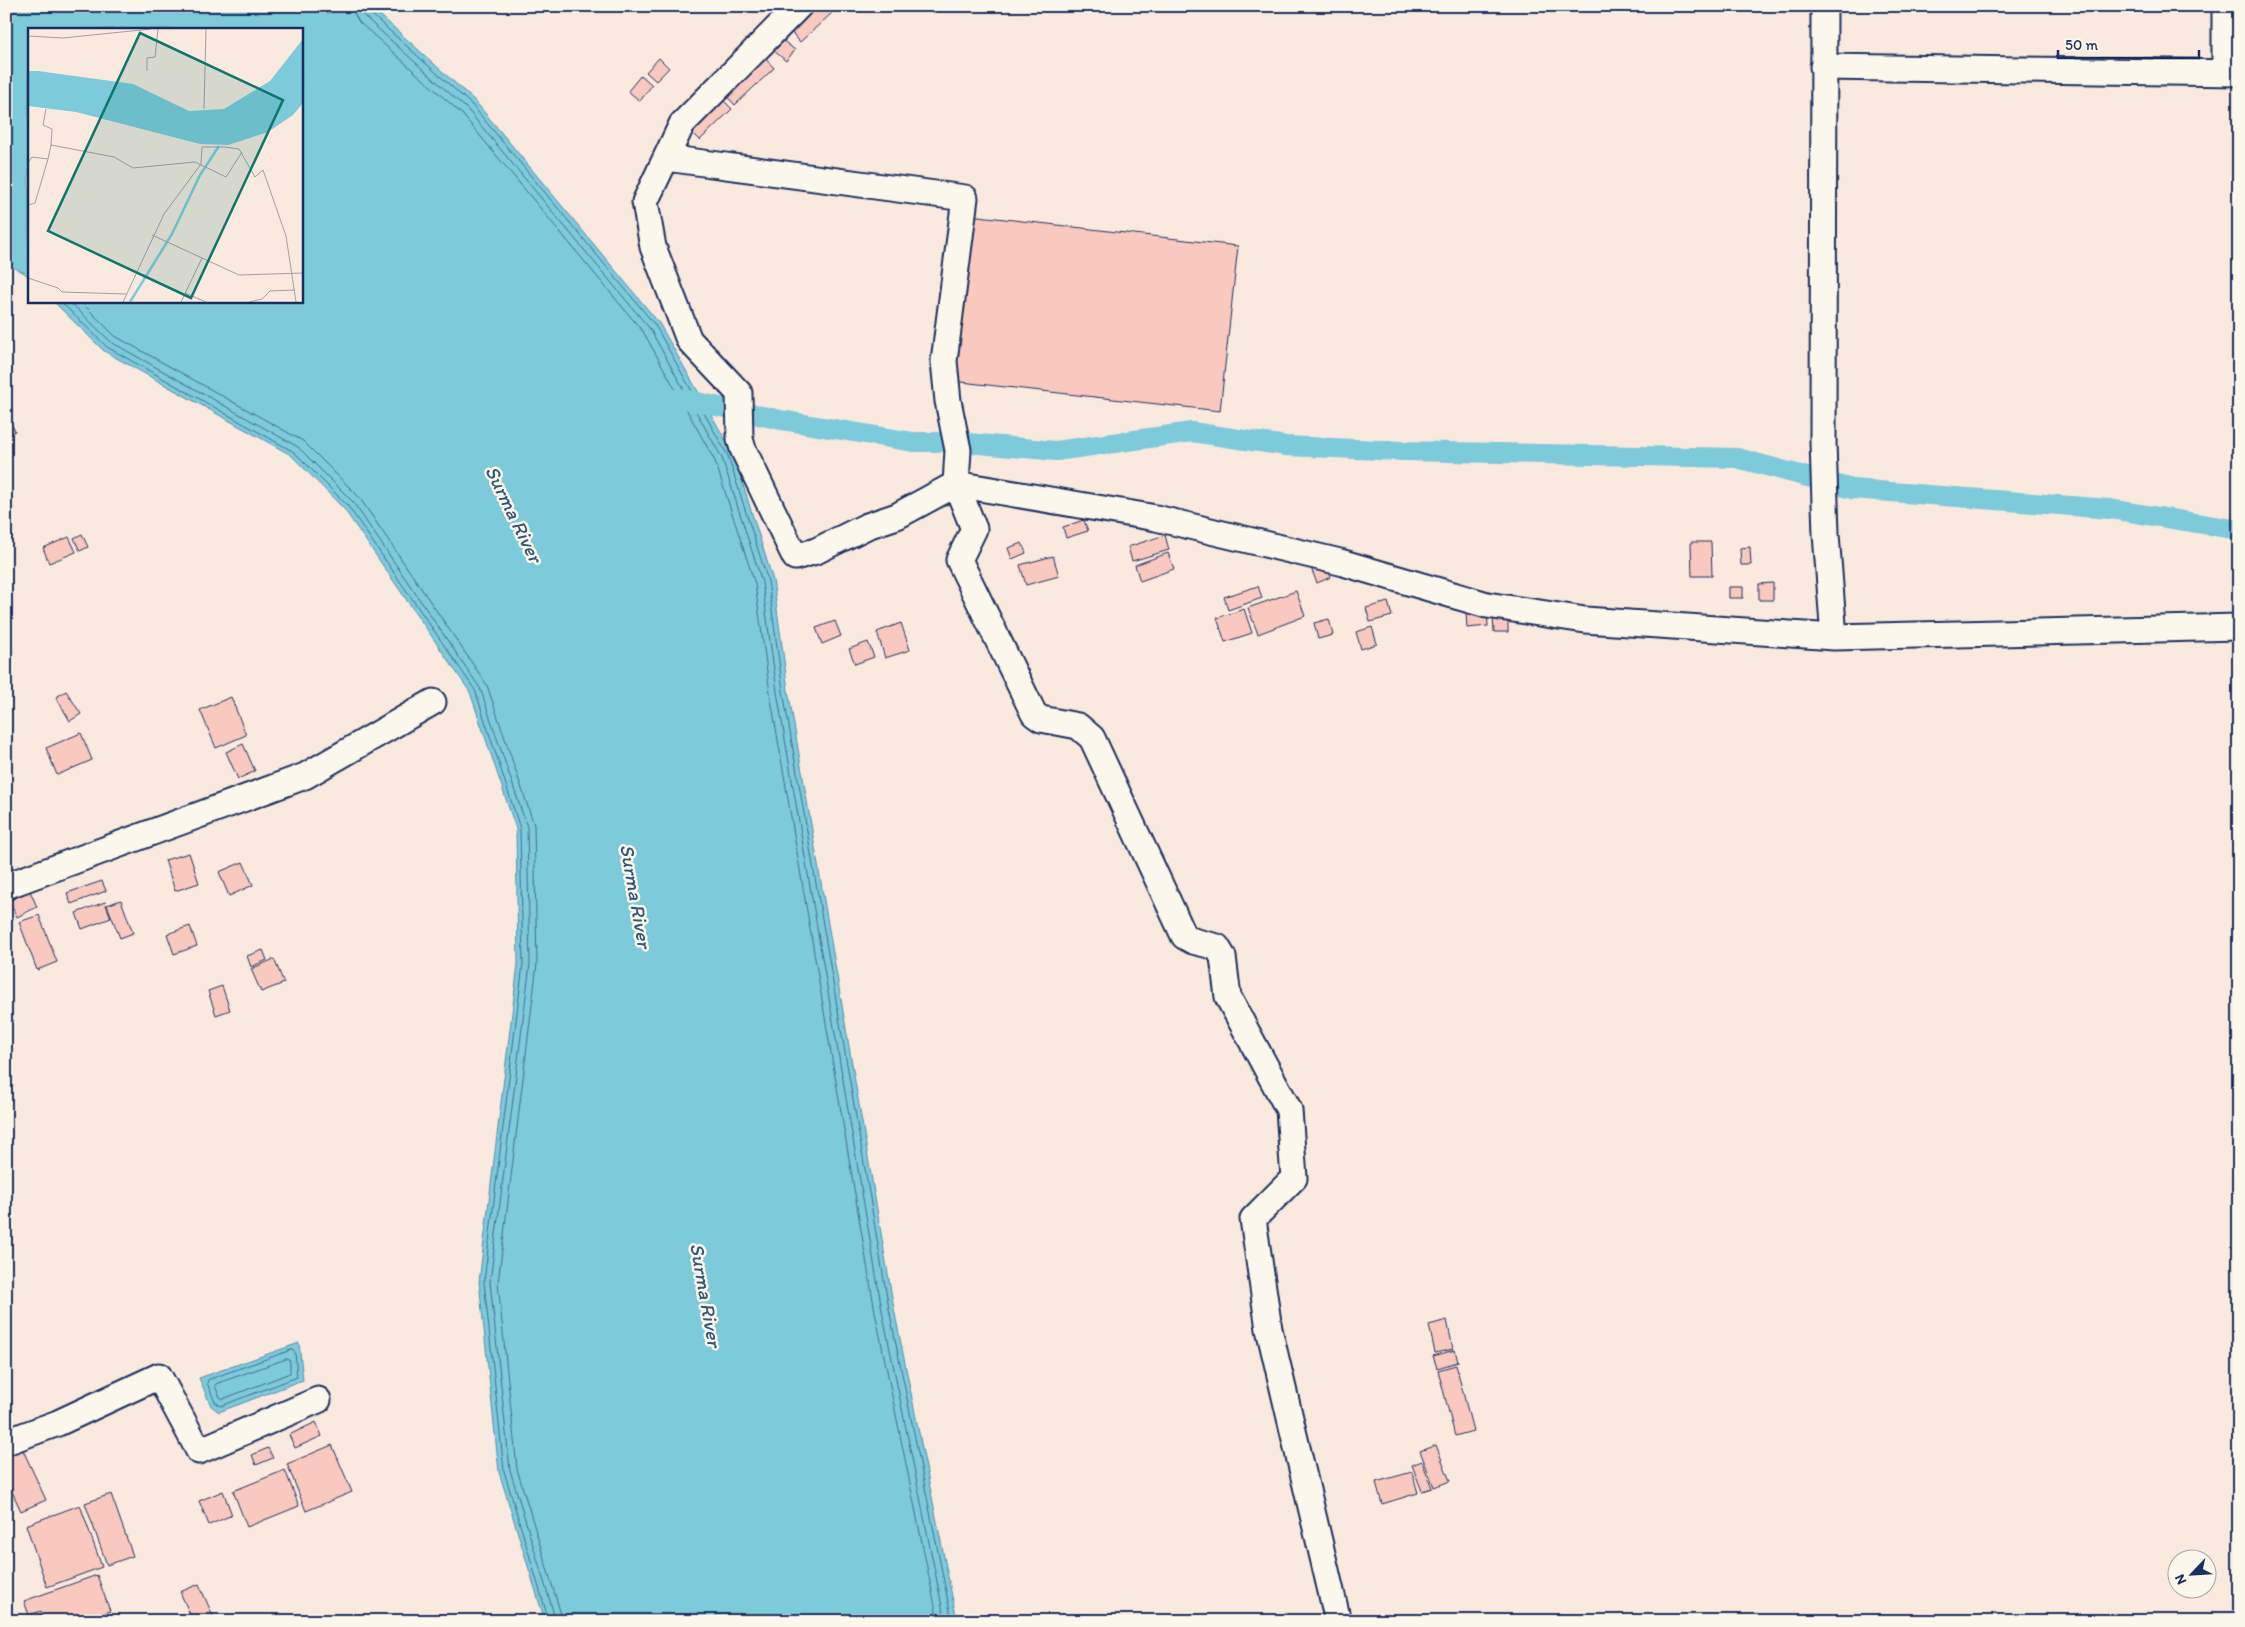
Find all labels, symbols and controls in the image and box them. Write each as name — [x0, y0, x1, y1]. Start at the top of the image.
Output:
inset map — [28, 28, 302, 302]
scale bar — [2058, 28, 2199, 60]
text: 50 m — [2065, 36, 2098, 54]
water label: Surma River — [480, 462, 549, 568]
water label: Surma River — [615, 842, 657, 952]
water label: Surma River — [685, 1241, 727, 1351]
north arrow — [2168, 1550, 2218, 1600]
text: N — [2171, 1571, 2190, 1587]

